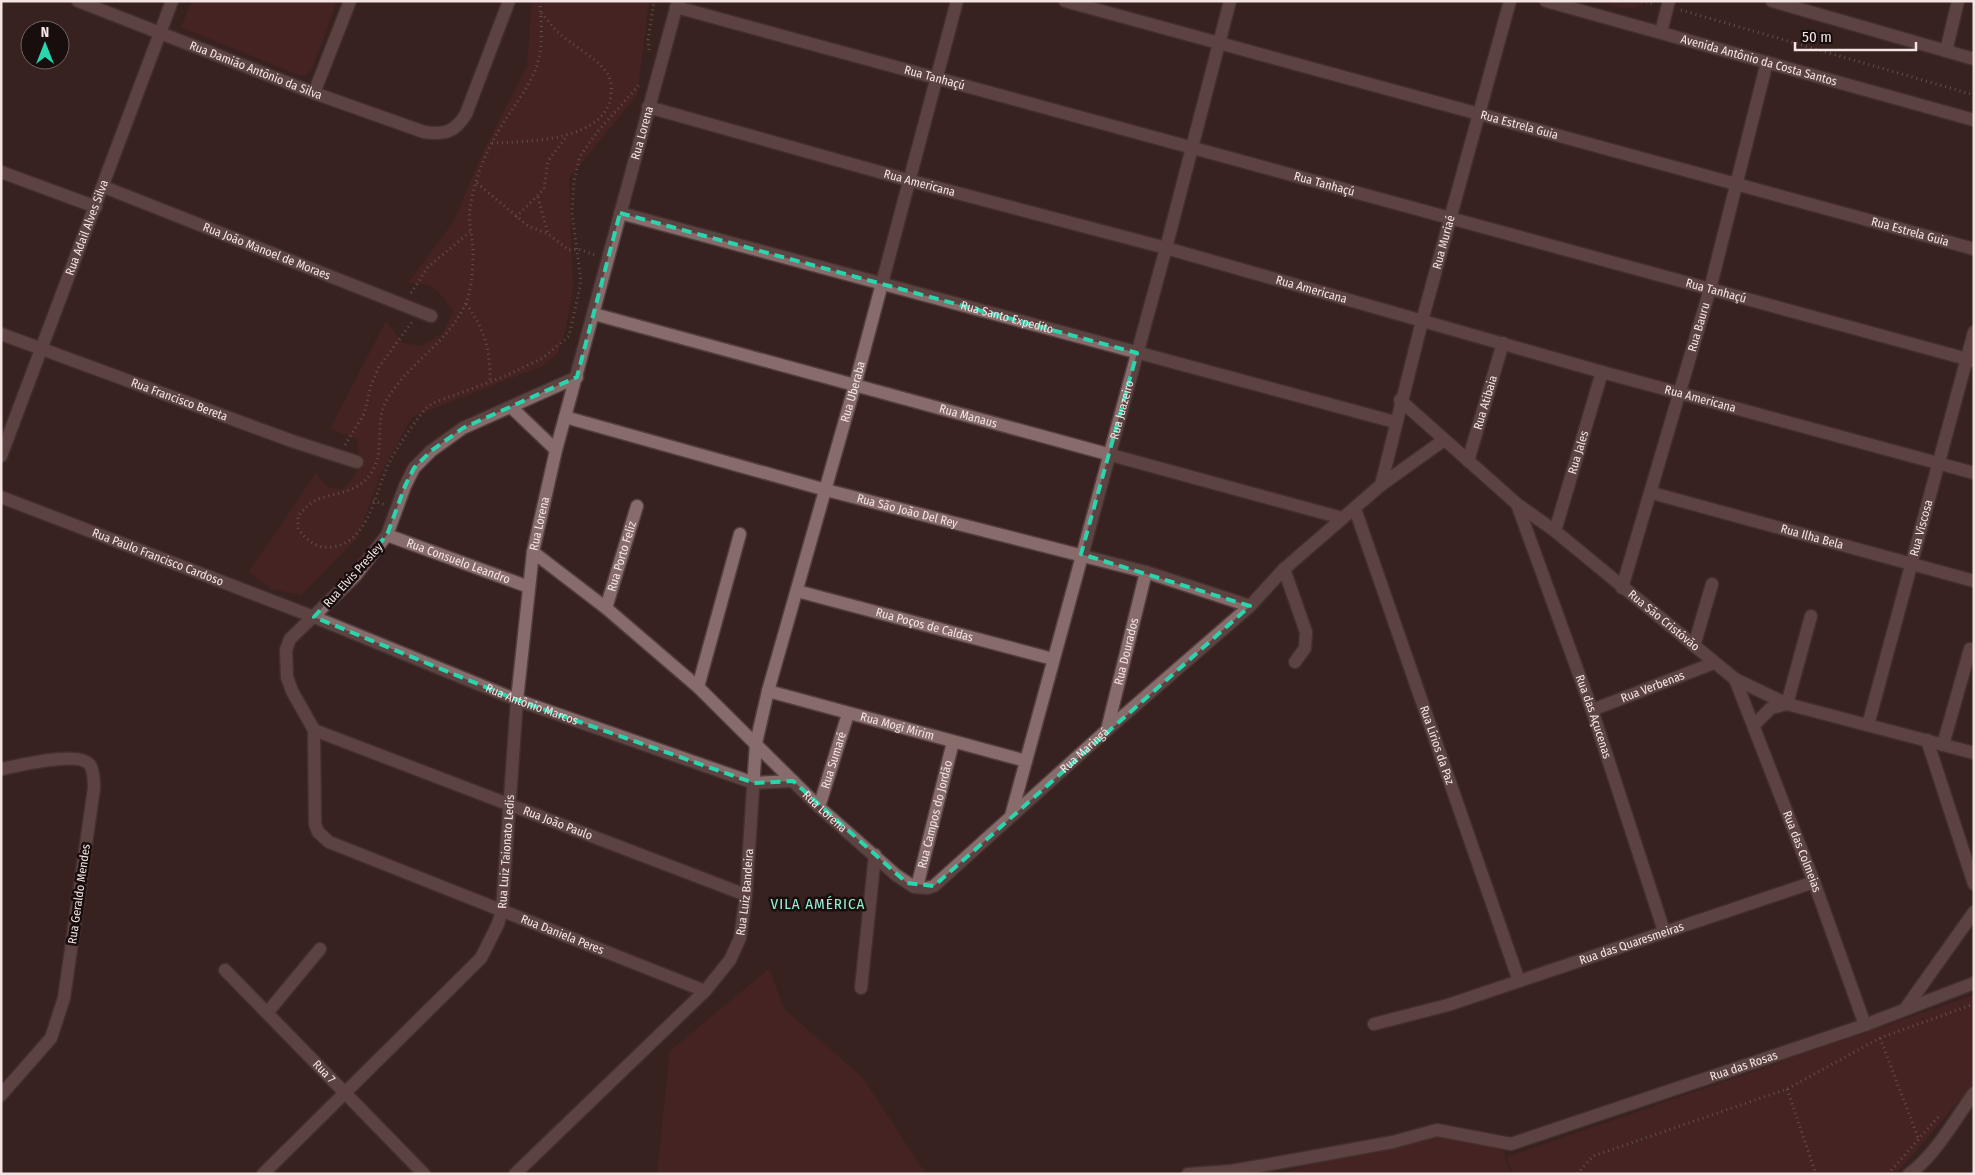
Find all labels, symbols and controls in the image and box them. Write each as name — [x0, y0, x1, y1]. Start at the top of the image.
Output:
north arrow — [20, 20, 70, 70]
scale bar — [1795, 20, 1916, 52]
text: N — [41, 24, 49, 41]
text: 50 m — [1802, 28, 1832, 46]
street label: Avenida Antônio da Costa Santos — [1679, 32, 1839, 89]
street label: Rua Damião Antônio da Silva — [188, 38, 324, 102]
street label: Rua Tanhaçú — [903, 63, 966, 92]
street label: Rua Lorena — [628, 104, 656, 161]
street label: Rua Estrela Guia — [1479, 108, 1560, 142]
street label: Rua Americana — [882, 167, 957, 199]
street label: Rua Tanhaçú — [1292, 169, 1356, 199]
street label: Rua Adail Alves Silva — [63, 178, 111, 277]
street label: Rua Muriaé — [1430, 213, 1458, 271]
street label: Rua Estrela Guia — [1870, 214, 1951, 249]
street label: Rua João Manoel de Moraes — [201, 220, 333, 283]
street label: Rua Americana — [1274, 273, 1349, 306]
street label: Rua Tanhaçú — [1684, 276, 1748, 306]
street label: Rua Santo Expedito — [959, 298, 1055, 337]
street label: Rua Bauru — [1685, 301, 1713, 353]
street label: Rua Uberaba — [838, 360, 868, 424]
street label: Rua Atibaia — [1471, 374, 1500, 431]
street label: Rua Francisco Bereta — [129, 375, 230, 424]
street label: Rua Juazeiro — [1107, 379, 1137, 441]
street label: Rua Americana — [1663, 382, 1738, 415]
street label: Rua Manaus — [938, 401, 999, 431]
street label: Rua Jales — [1565, 429, 1591, 476]
street label: Rua São João Del Rey — [855, 491, 960, 531]
street label: Rua Lorena — [527, 495, 552, 552]
street label: Rua Viscosa — [1907, 498, 1935, 558]
street label: Rua Porto Feliz — [604, 519, 639, 593]
street label: Rua Ilha Bela — [1779, 522, 1845, 552]
street label: Rua Paulo Francisco Cardoso — [90, 526, 226, 589]
street label: Rua Consuelo Leandro — [405, 536, 512, 587]
street label: Rua Elvis Presley — [320, 539, 386, 610]
street label: Rua São Cristóvão — [1625, 587, 1702, 654]
street label: Rua Poços de Caldas — [874, 605, 975, 645]
street label: Rua Dourados — [1111, 616, 1141, 686]
street label: Rua Verbenas — [1619, 668, 1686, 705]
street label: Rua das Açucenas — [1573, 673, 1614, 760]
street label: Rua Antônio Marcos — [484, 681, 580, 728]
street label: Rua Lírios da Paz — [1417, 704, 1457, 787]
street label: Rua Mogi Mirim — [859, 709, 936, 743]
street label: Rua Maringá — [1057, 725, 1112, 776]
street label: Rua Sumaré — [818, 730, 849, 790]
street label: Rua Campos do Jordão — [915, 759, 955, 870]
street label: Rua Lorena — [800, 788, 850, 835]
street label: Rua Luiz Taionato Ledis — [495, 794, 517, 909]
street label: Rua João Paulo — [521, 804, 595, 843]
street label: Rua das Colmeias — [1780, 809, 1824, 894]
street label: Rua Geraldo Mendes — [65, 843, 93, 945]
street label: Rua Luiz Bandeira — [733, 848, 756, 937]
district label: VILA AMÉRICA — [771, 895, 865, 913]
street label: Rua Daniela Peres — [519, 912, 606, 957]
street label: Rua das Quaresmeiras — [1577, 919, 1686, 967]
street label: Rua das Rosas — [1708, 1048, 1779, 1084]
street label: Rua 7 — [310, 1057, 338, 1086]

